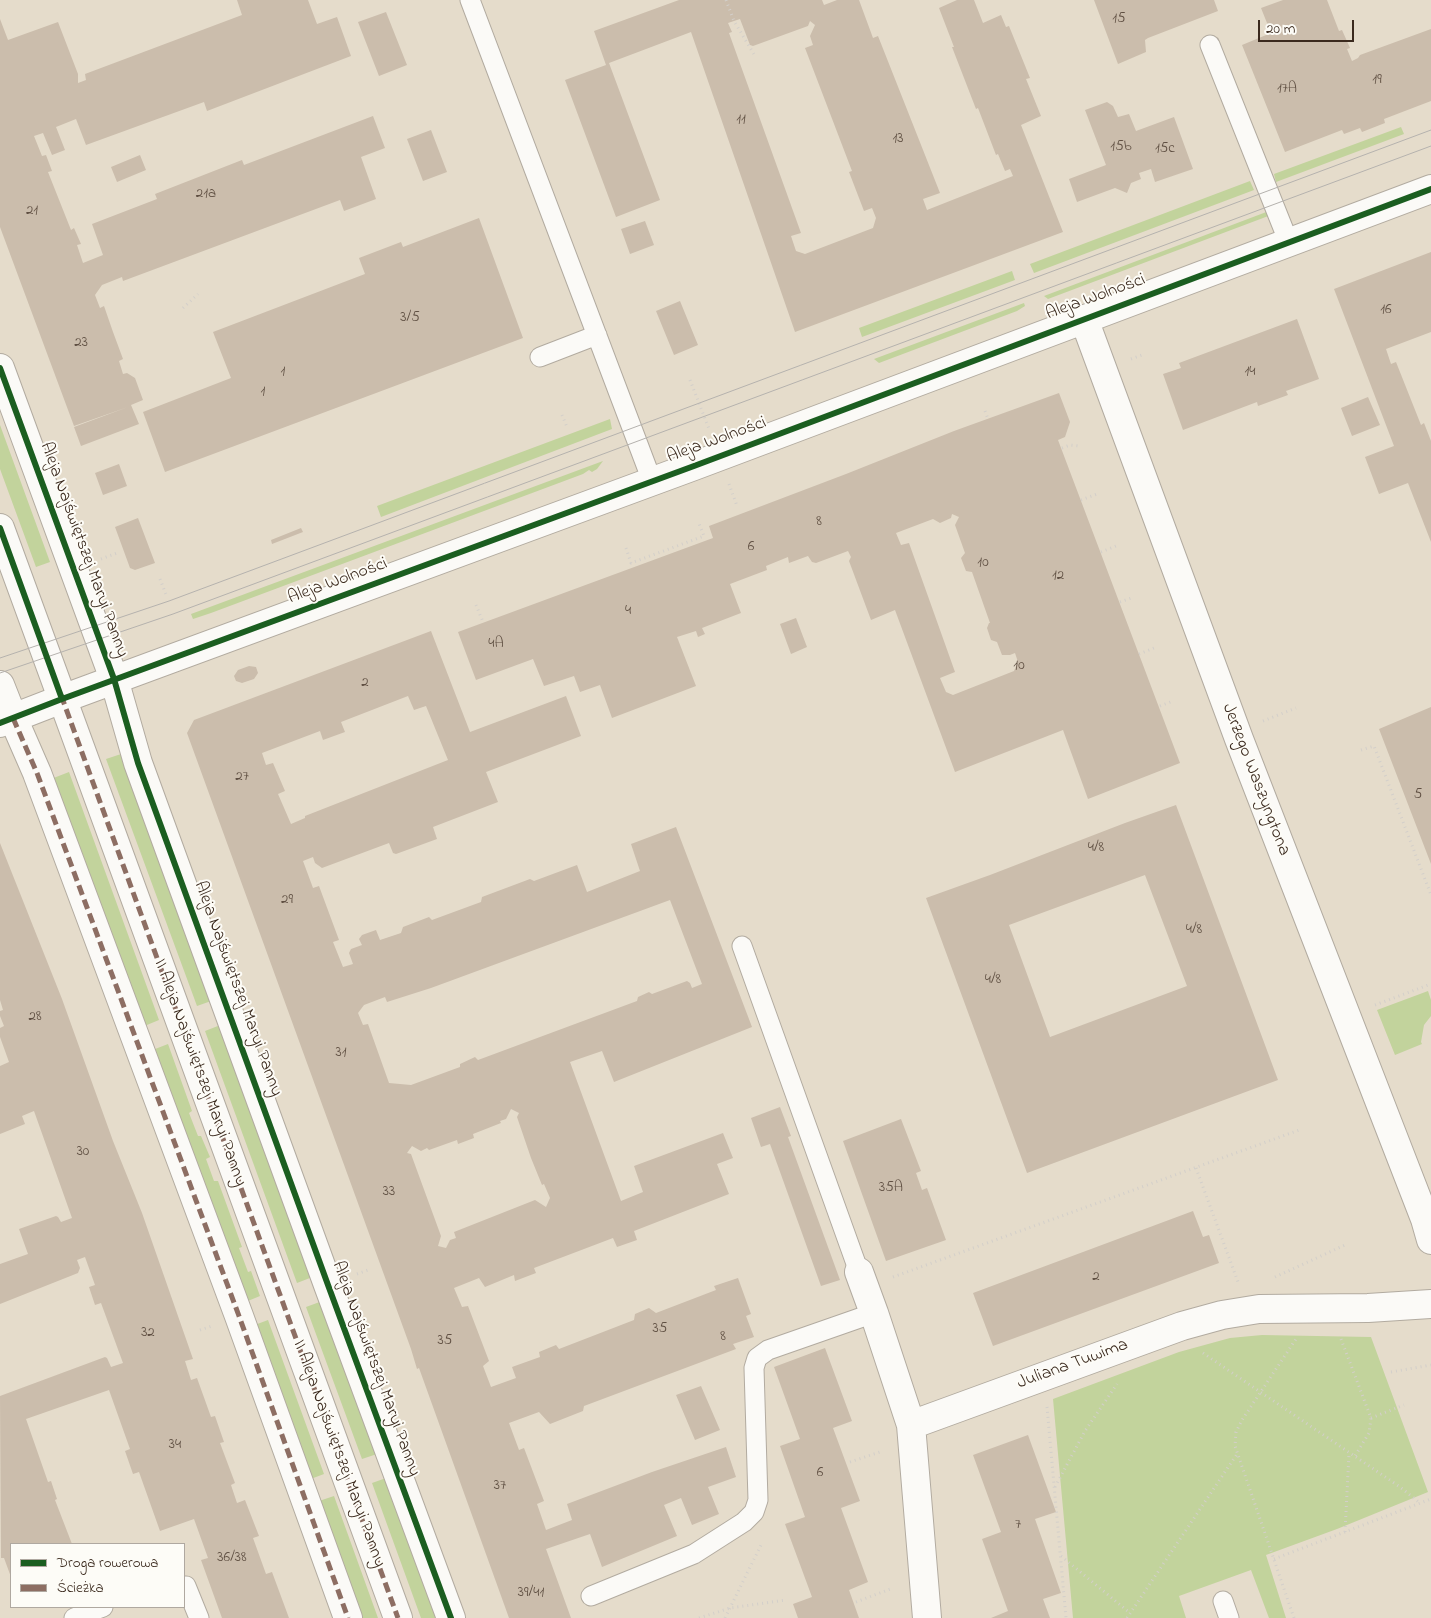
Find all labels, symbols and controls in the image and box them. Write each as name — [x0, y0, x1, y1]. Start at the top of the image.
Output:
scale bar — [1261, 10, 1357, 42]
house number: 15 — [1112, 11, 1126, 29]
text: 20 m — [1266, 18, 1295, 40]
house number: 19 — [1372, 72, 1382, 90]
house number: 17A — [1277, 81, 1297, 99]
house number: 11 — [736, 112, 746, 130]
house number: 13 — [893, 131, 903, 149]
house number: 15b — [1110, 139, 1132, 157]
house number: 15c — [1155, 141, 1175, 159]
house number: 21a — [196, 186, 216, 204]
house number: 21 — [26, 203, 38, 221]
street label: Aleja Wolności — [1043, 270, 1149, 326]
house number: 16 — [1380, 302, 1392, 320]
house number: 3/5 — [400, 310, 420, 328]
house number: 23 — [74, 335, 88, 353]
house number: 1 — [281, 364, 285, 382]
house number: 14 — [1245, 364, 1255, 382]
house number: 1 — [261, 384, 265, 402]
street label: Aleja Wolności — [664, 413, 770, 469]
street label: Aleja Najświętszej Maryi Panny — [34, 439, 132, 661]
house number: 8 — [816, 514, 822, 532]
house number: 6 — [748, 539, 754, 557]
street label: Aleja Wolności — [285, 554, 391, 610]
house number: 10 — [977, 555, 989, 573]
house number: 12 — [1052, 568, 1064, 586]
house number: 4 — [625, 603, 631, 621]
house number: 4A — [488, 636, 504, 654]
house number: 10 — [1013, 658, 1025, 676]
house number: 2 — [361, 675, 369, 693]
street label: Jerzego Waszyngtona — [1216, 701, 1294, 859]
house number: 27 — [235, 769, 249, 787]
house number: 5 — [1414, 787, 1422, 805]
house number: 4/8 — [1088, 840, 1104, 858]
street label: Aleja Najświętszej Maryi Panny — [188, 878, 286, 1100]
house number: 29 — [281, 892, 293, 910]
house number: 4/8 — [1186, 922, 1202, 940]
street label: II Aleja Najświętszej Maryi Panny — [148, 956, 250, 1190]
house number: 4/8 — [985, 972, 1001, 990]
house number: 28 — [28, 1009, 42, 1027]
house number: 31 — [336, 1045, 346, 1063]
house number: 30 — [77, 1144, 89, 1162]
house number: 35A — [879, 1180, 903, 1198]
house number: 33 — [383, 1184, 395, 1202]
street label: Aleja Najświętszej Maryi Panny — [326, 1258, 424, 1480]
house number: 2 — [1092, 1269, 1100, 1287]
house number: 35 — [653, 1321, 667, 1339]
house number: 32 — [141, 1325, 155, 1343]
house number: 8 — [720, 1329, 726, 1347]
house number: 35 — [438, 1333, 452, 1351]
street label: Juliana Tuwima — [1015, 1335, 1131, 1395]
street label: II Aleja Najświętszej Maryi Panny — [287, 1337, 389, 1571]
house number: 34 — [169, 1437, 181, 1455]
house number: 6 — [817, 1465, 823, 1483]
house number: 37 — [494, 1478, 506, 1496]
house number: 7 — [1015, 1517, 1021, 1535]
legend — [10, 1543, 185, 1608]
house number: 36/38 — [217, 1550, 247, 1568]
text: Droga rowerowa — [57, 1552, 158, 1574]
text: Ścieżka — [57, 1577, 104, 1599]
house number: 39/41 — [518, 1585, 544, 1603]

